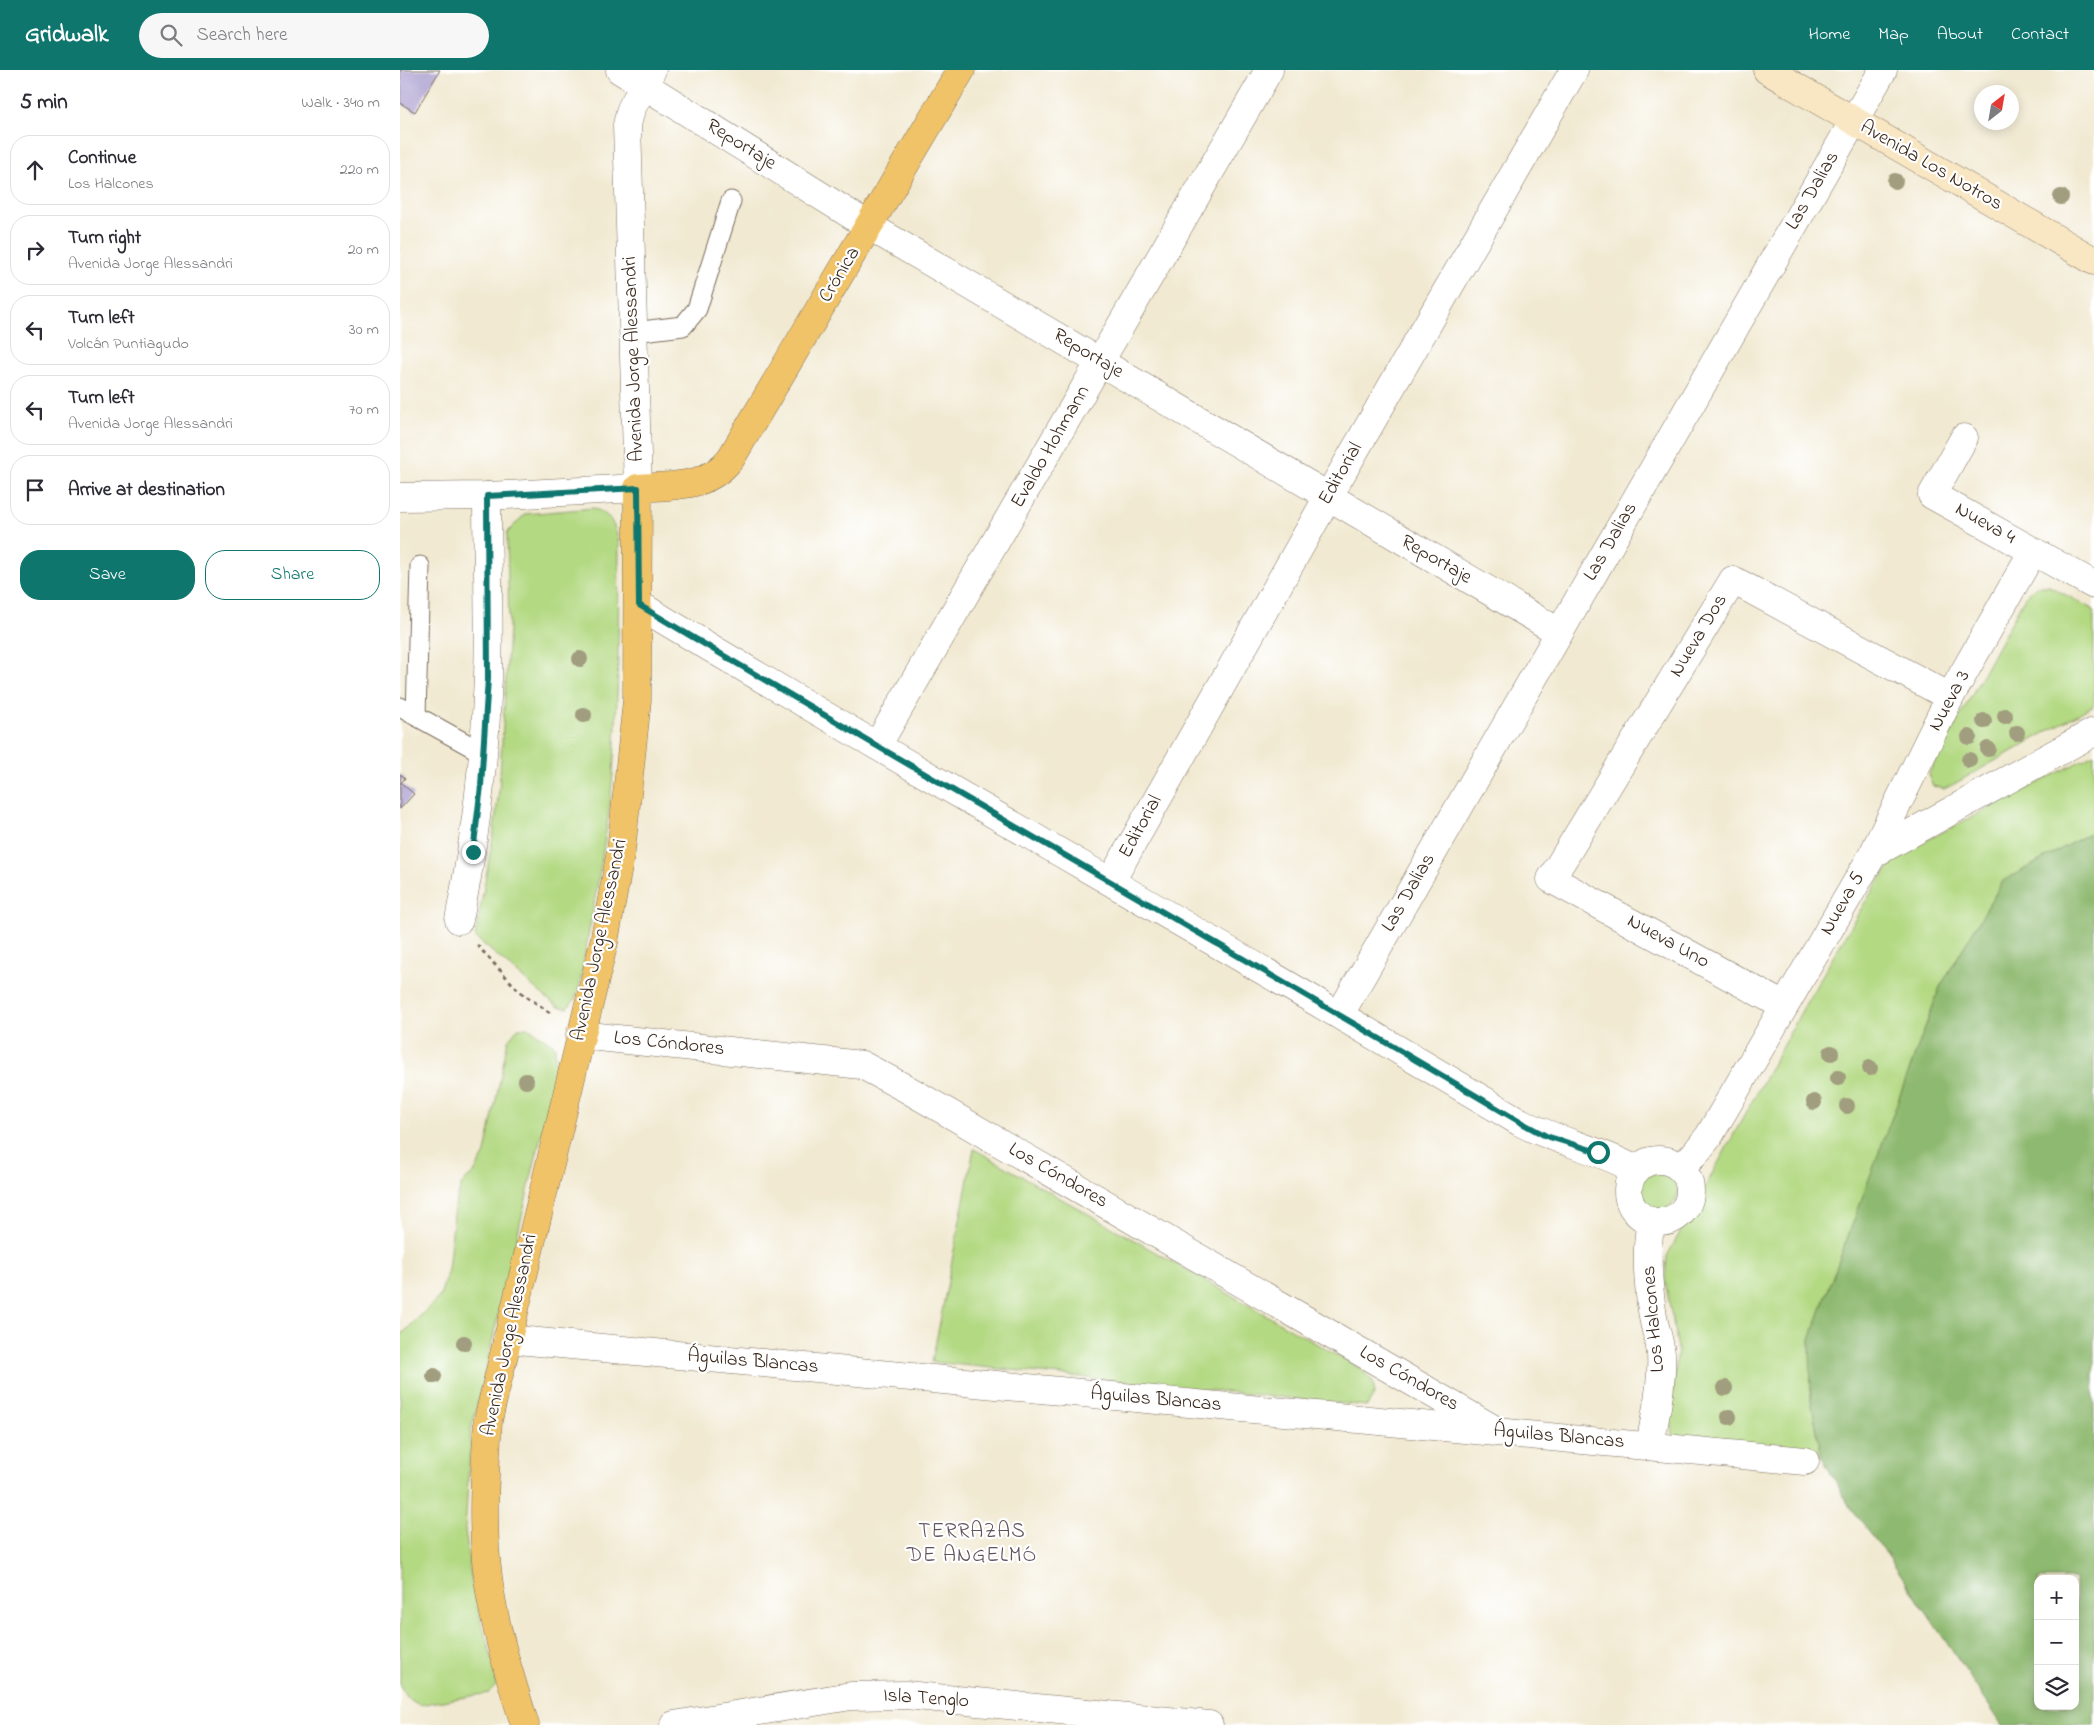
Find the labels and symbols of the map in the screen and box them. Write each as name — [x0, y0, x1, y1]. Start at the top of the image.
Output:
north arrow — [1974, 85, 2019, 130]
street label: Reportaje — [700, 112, 782, 178]
street label: Avenida Los Notros — [1854, 113, 2008, 219]
street label: Las Dalias — [1779, 146, 1847, 236]
street label: Crónica — [812, 242, 868, 308]
street label: Avenida Jorge Alessandri — [616, 255, 653, 463]
street label: Reportaje — [1047, 321, 1129, 387]
street label: Evaldo Hohmann — [1004, 380, 1098, 514]
street label: Editorial — [1311, 437, 1371, 511]
street label: Nueva 4 — [1949, 495, 2021, 553]
street label: Las Dalias — [1577, 497, 1645, 587]
street label: Reportaje — [1395, 528, 1477, 592]
street label: Nueva Dos — [1663, 589, 1735, 683]
street label: Nueva 3 — [1922, 665, 1978, 737]
street label: Editorial — [1112, 790, 1170, 864]
street label: Avenida Jorge Alessandri — [564, 836, 637, 1044]
route end — [462, 841, 485, 864]
street label: Las Dalias — [1375, 848, 1443, 938]
street label: Nueva 5 — [1813, 867, 1873, 941]
street label: Nueva Uno — [1621, 907, 1715, 977]
street label: Los Cóndores — [612, 1024, 726, 1064]
street label: Los Cóndores — [1003, 1136, 1113, 1216]
route start — [1587, 1141, 1610, 1164]
street label: Avenida Jorge Alessandri — [474, 1231, 547, 1439]
street label: Los Halcones — [1635, 1264, 1673, 1374]
street label: Los Cóndores — [1354, 1339, 1464, 1419]
street label: Águilas Blancas — [686, 1342, 820, 1383]
street label: Águilas Blancas — [1089, 1380, 1223, 1421]
street label: Águilas Blancas — [1492, 1417, 1626, 1458]
district label: TERRAZAS DE ANGELMÓ — [906, 1517, 1037, 1571]
street label: Isla Tenglo — [882, 1682, 970, 1717]

